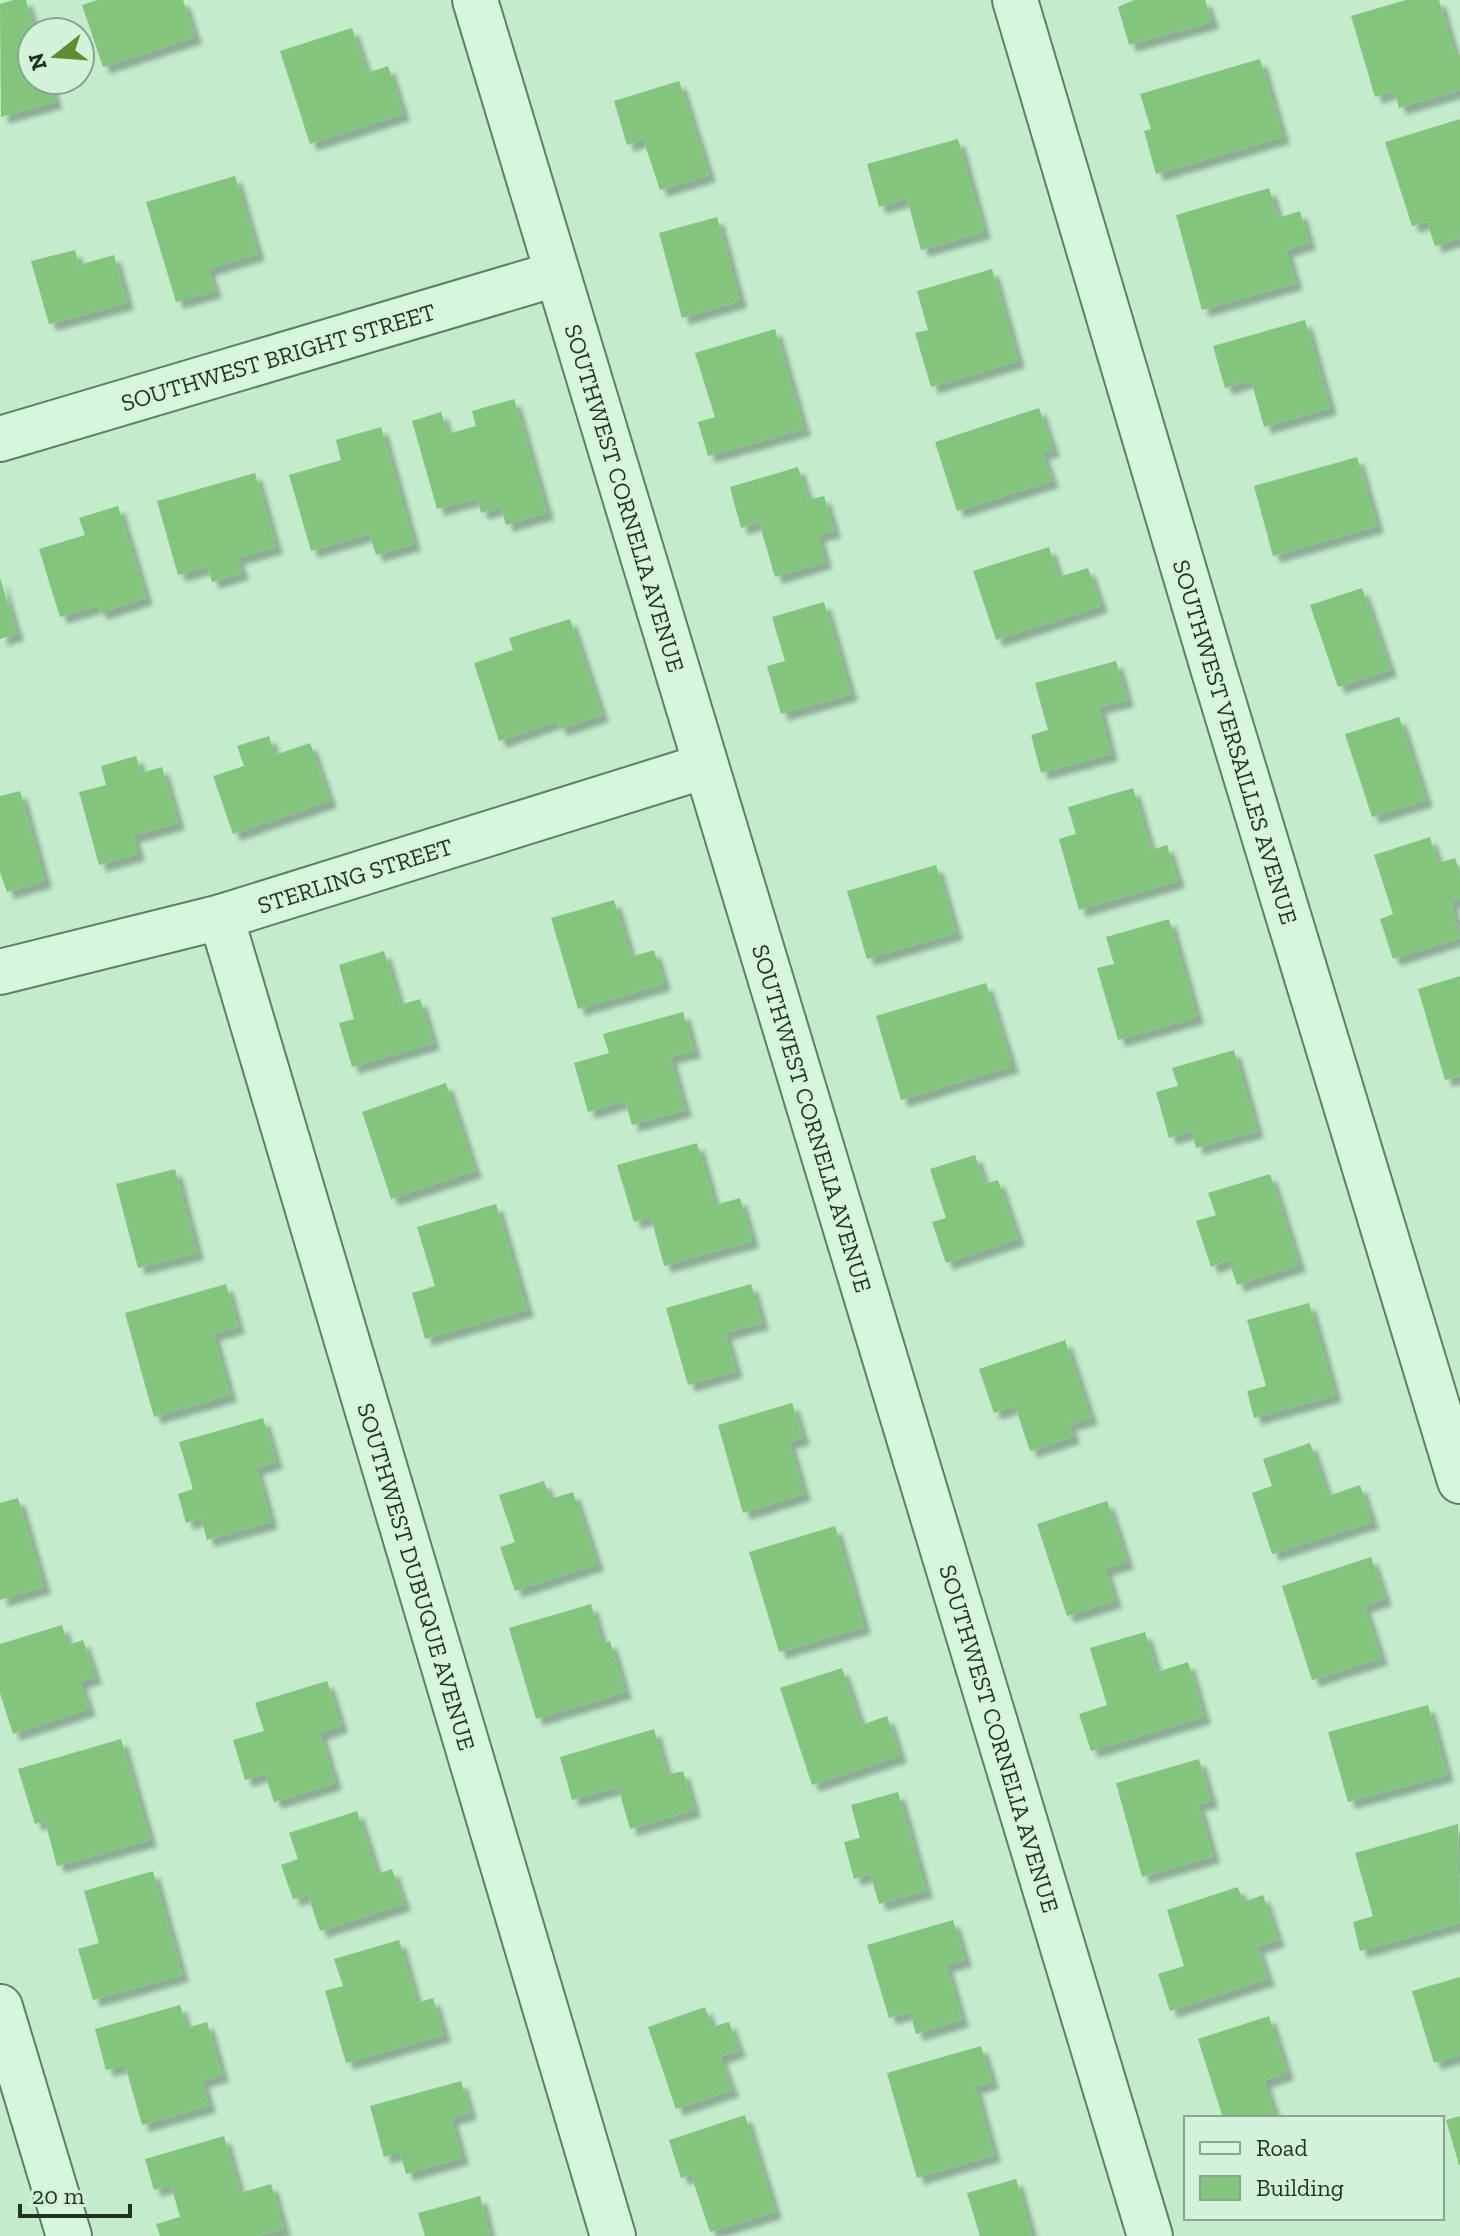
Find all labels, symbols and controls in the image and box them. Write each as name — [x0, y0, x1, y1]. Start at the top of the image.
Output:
north arrow — [16, 16, 96, 96]
text: N — [22, 49, 53, 74]
street label: SOUTHWEST BRIGHT STREET — [117, 296, 439, 417]
street label: SOUTHWEST CORNELIA AVENUE — [559, 320, 691, 675]
street label: SOUTHWEST VERSAILLES AVENUE — [1167, 556, 1304, 928]
street label: STERLING STREET — [254, 831, 456, 919]
street label: SOUTHWEST CORNELIA AVENUE — [746, 941, 879, 1296]
street label: SOUTHWEST DUBUQUE AVENUE — [352, 1399, 482, 1754]
street label: SOUTHWEST CORNELIA AVENUE — [934, 1561, 1066, 1916]
legend — [1184, 2116, 1444, 2220]
text: Road — [1256, 2133, 1308, 2162]
scale bar — [20, 2168, 130, 2218]
text: Building — [1256, 2173, 1344, 2202]
text: 20 m — [32, 2181, 85, 2210]

